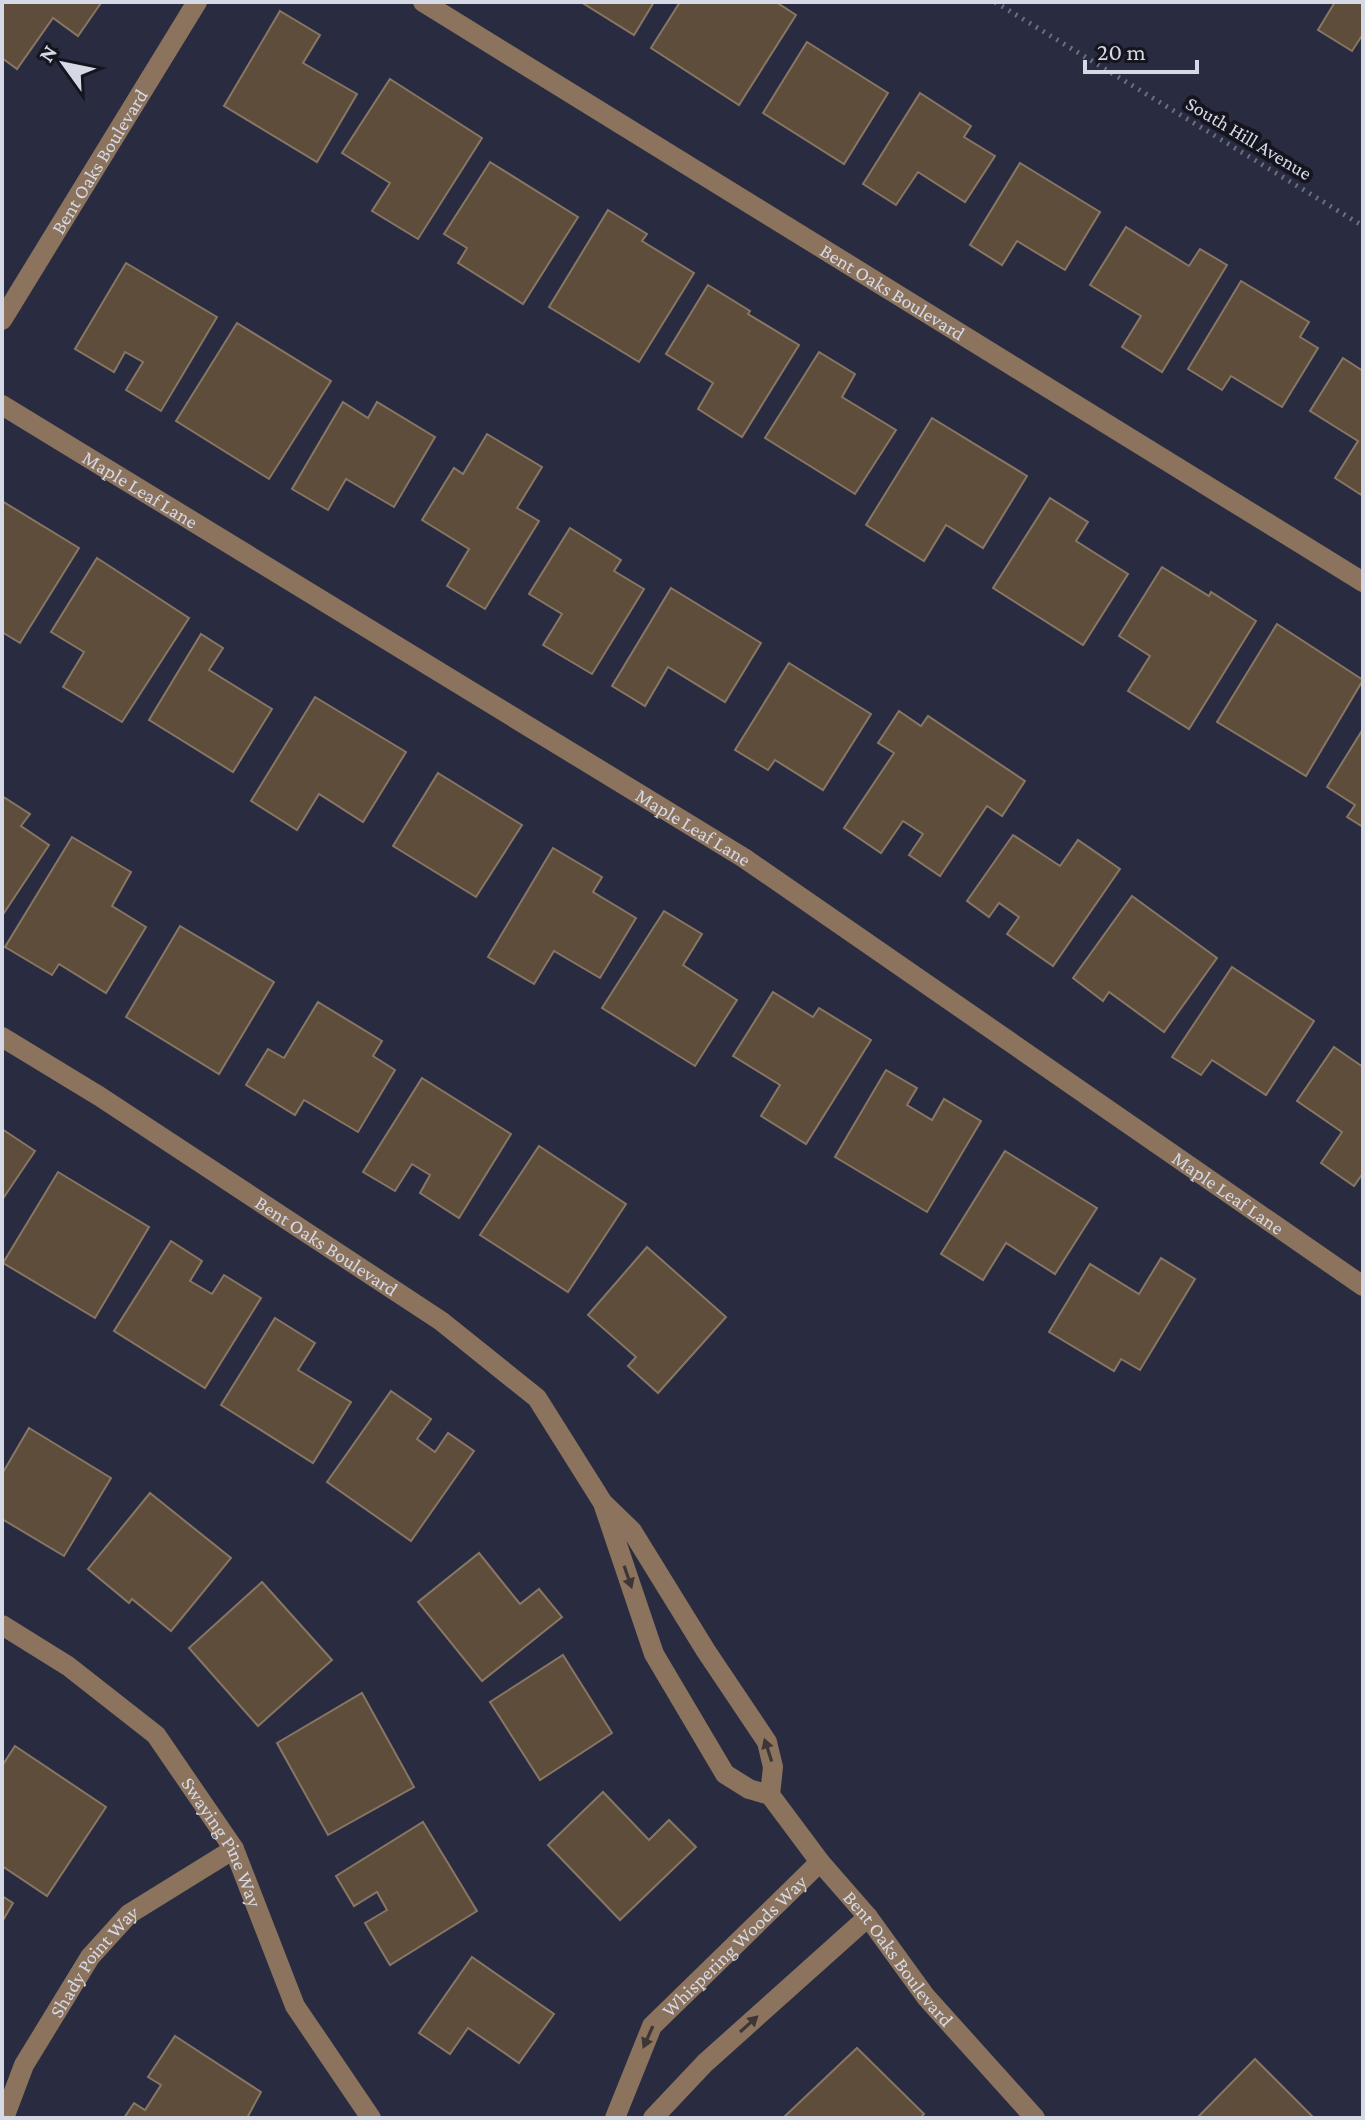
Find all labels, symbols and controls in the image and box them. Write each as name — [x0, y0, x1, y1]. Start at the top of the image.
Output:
north arrow — [24, 24, 104, 104]
scale bar — [1085, 24, 1197, 74]
text: 20 m — [1097, 38, 1146, 65]
text: N — [33, 40, 62, 66]
street label: Bent Oaks Boulevard — [47, 85, 152, 238]
street label: South Hill Avenue — [1182, 92, 1316, 184]
street label: Bent Oaks Boulevard — [817, 239, 969, 345]
street label: Maple Leaf Lane — [79, 446, 202, 533]
street label: Maple Leaf Lane — [632, 784, 755, 871]
street label: Maple Leaf Lane — [1168, 1147, 1288, 1239]
street label: Bent Oaks Boulevard — [251, 1191, 402, 1301]
one-way arrow — [623, 1565, 635, 1589]
one-way arrow — [761, 1738, 774, 1762]
street label: Swaying Pine Way — [177, 1773, 267, 1911]
street label: Whispering Woods Way — [657, 1870, 812, 2021]
street label: Bent Oaks Boulevard — [839, 1886, 958, 2031]
street label: Shady Point Way — [45, 1900, 143, 2021]
one-way arrow — [739, 2016, 758, 2034]
one-way arrow — [641, 2025, 654, 2048]

